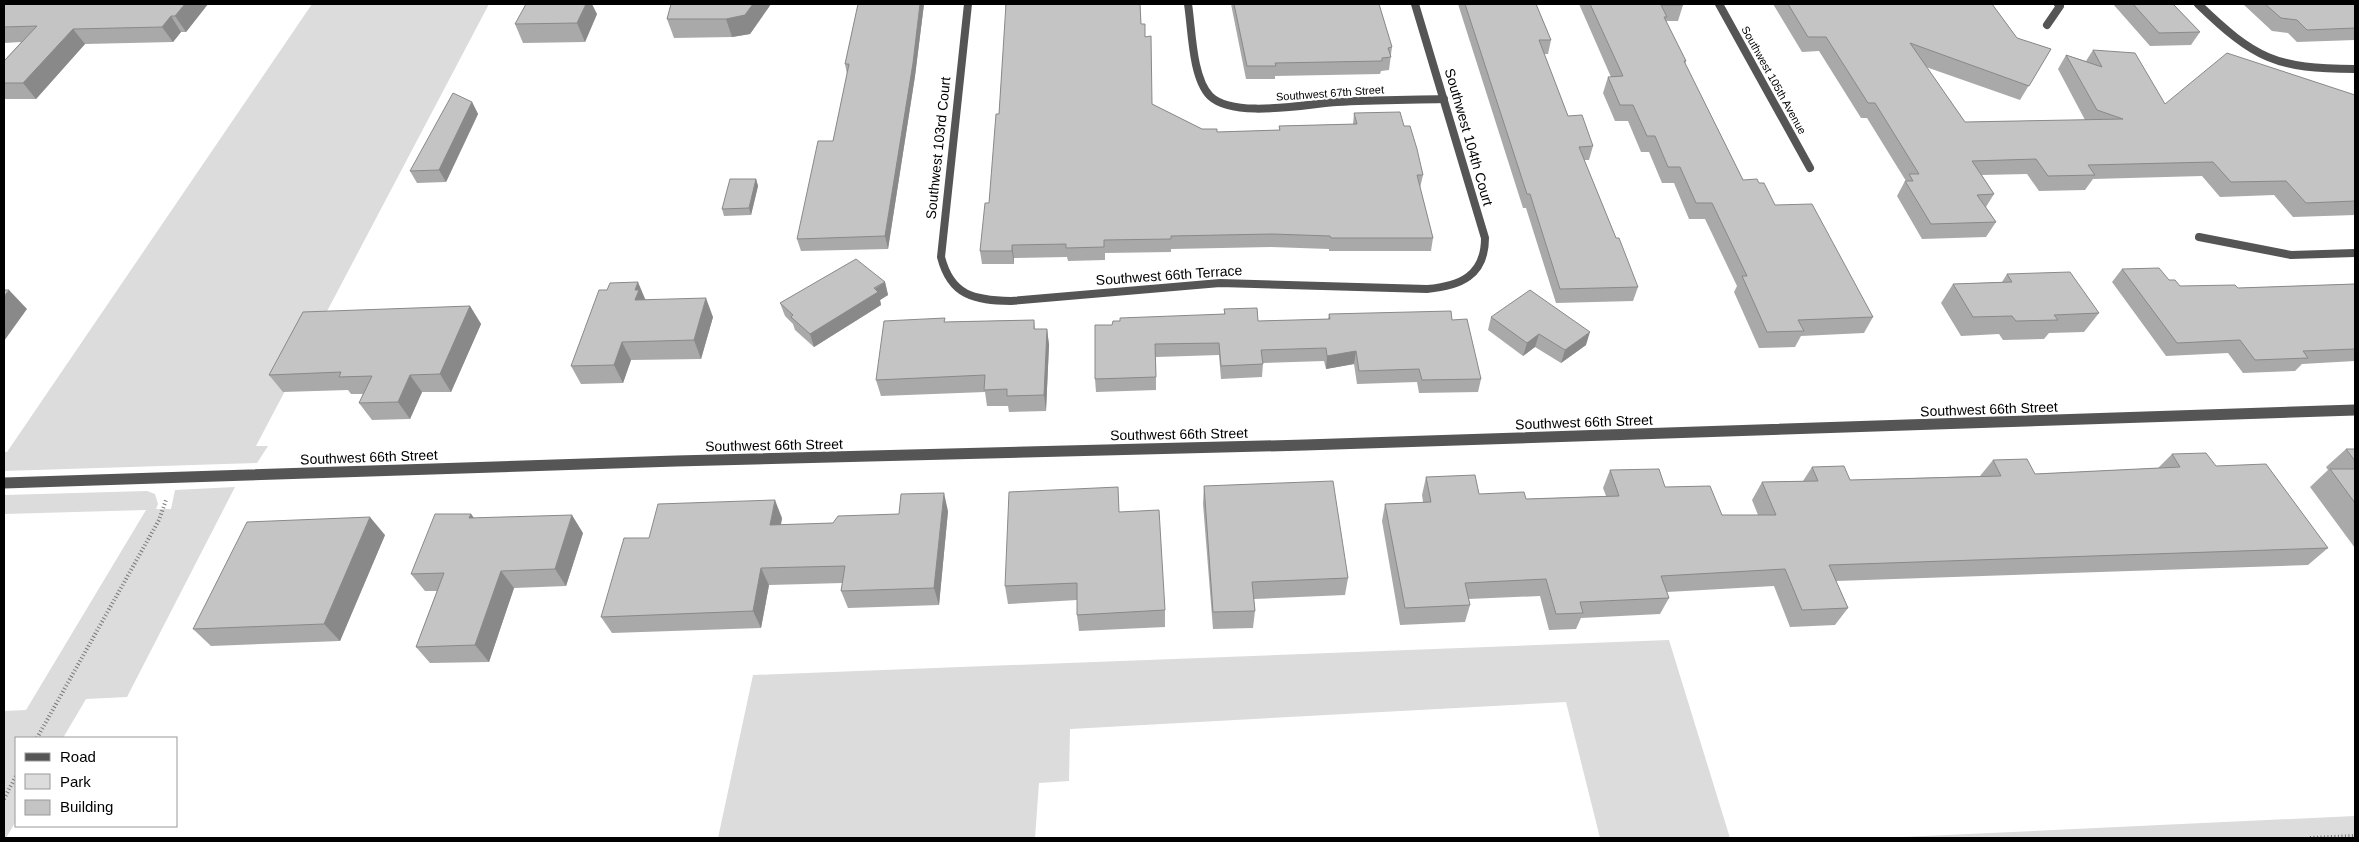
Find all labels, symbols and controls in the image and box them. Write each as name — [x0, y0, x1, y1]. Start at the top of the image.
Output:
street label: Southwest 105th Avenue — [1739, 24, 1809, 136]
street label: Southwest 104th Court — [1442, 66, 1496, 208]
street label: Southwest 103rd Court — [923, 76, 953, 220]
street label: Southwest 67th Street — [1276, 83, 1384, 103]
street label: Southwest 66th Terrace — [1095, 262, 1243, 288]
street label: Southwest 66th Street — [1920, 399, 2058, 419]
street label: Southwest 66th Street — [1515, 412, 1653, 432]
street label: Southwest 66th Street — [1110, 425, 1248, 443]
street label: Southwest 66th Street — [705, 436, 843, 454]
street label: Southwest 66th Street — [300, 447, 438, 467]
legend — [15, 737, 178, 827]
text: Road — [60, 748, 96, 765]
text: Park — [60, 773, 91, 790]
text: Building — [60, 798, 113, 815]

